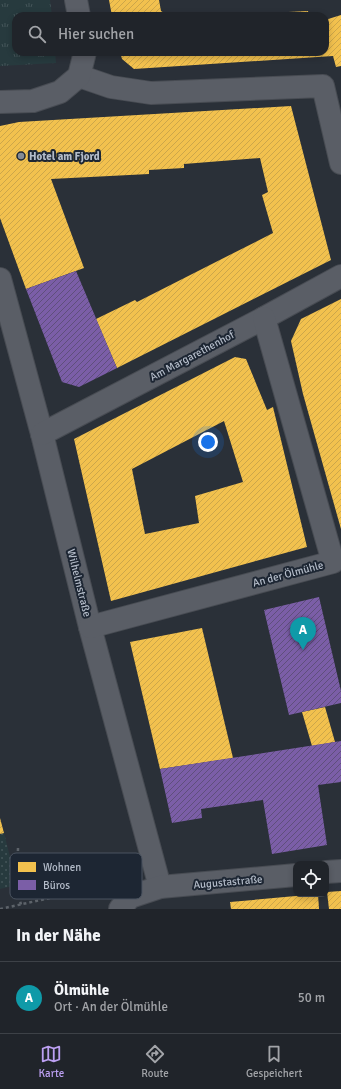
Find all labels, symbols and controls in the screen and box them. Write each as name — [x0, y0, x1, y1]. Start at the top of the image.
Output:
search box — [12, 12, 329, 56]
icon: search — [26, 23, 48, 45]
text: Hier suchen — [58, 25, 134, 43]
place label: Hotel am Fjord — [29, 150, 100, 163]
marker: Hotel am Fjord — [16, 151, 26, 161]
street label: Am Margarethenhof — [148, 328, 238, 384]
your location — [198, 432, 218, 452]
street label: Wilhelmstraße — [64, 548, 94, 618]
street label: An der Ölmühle — [251, 557, 325, 590]
pin: A — [290, 617, 316, 650]
legend — [10, 853, 142, 899]
text: Wohnen — [43, 861, 81, 874]
map controls — [293, 861, 329, 897]
button: locate — [293, 861, 329, 897]
street label: Augustastraße — [193, 873, 263, 891]
text: Büros — [43, 879, 70, 892]
text: In der Nähe — [16, 925, 101, 946]
text: Ölmühle — [54, 981, 109, 999]
text: A — [25, 990, 33, 1006]
text: 50 m — [298, 990, 325, 1006]
text: Ort · An der Ölmühle — [54, 999, 168, 1015]
tab: Karte — [39, 1043, 64, 1080]
tab: Route — [141, 1043, 169, 1080]
tab: Gespeichert — [246, 1043, 302, 1080]

